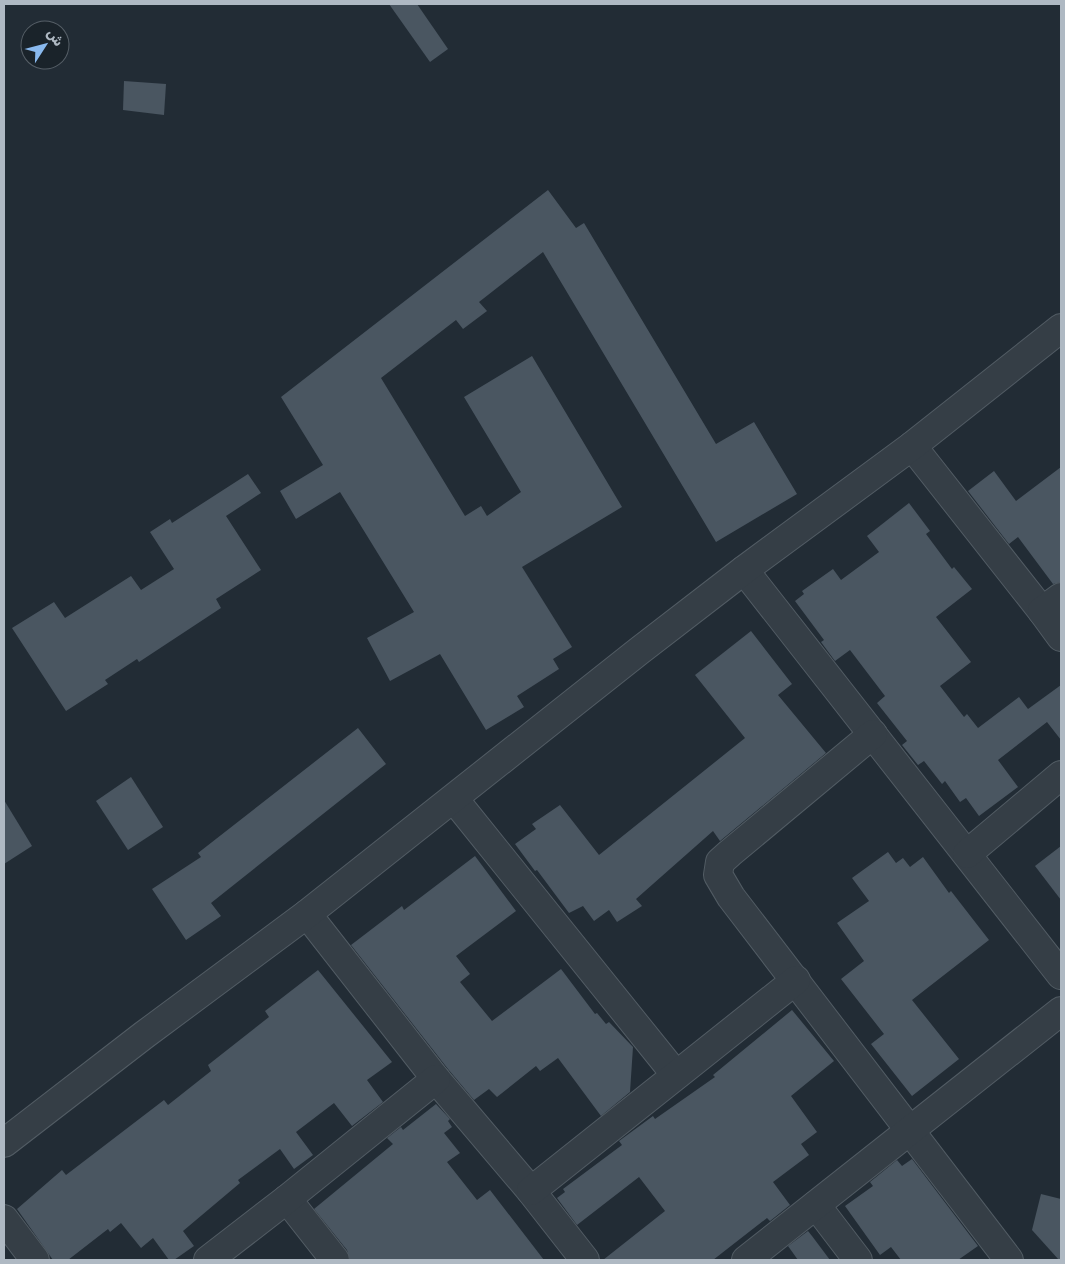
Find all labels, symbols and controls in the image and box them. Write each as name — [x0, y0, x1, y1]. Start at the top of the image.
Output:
north arrow — [20, 20, 70, 70]
text: ش — [43, 25, 67, 50]

